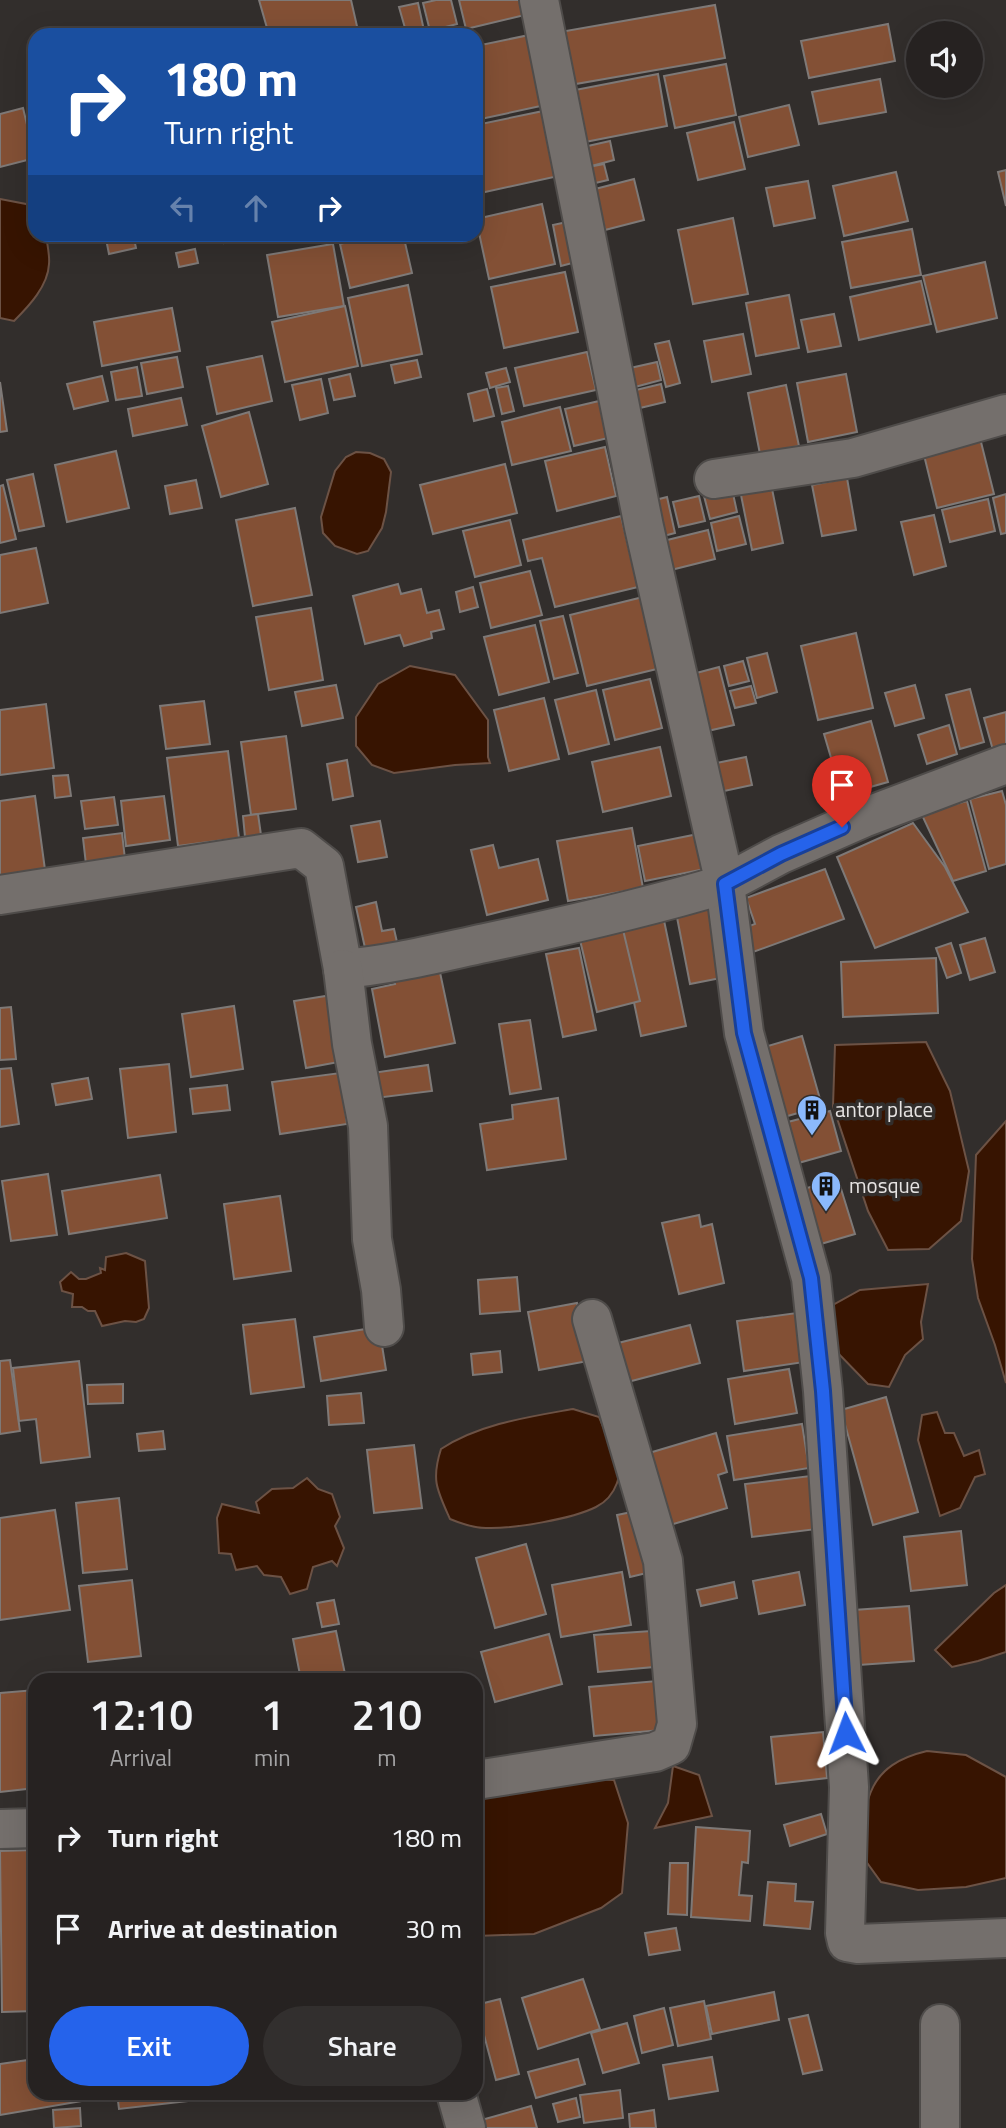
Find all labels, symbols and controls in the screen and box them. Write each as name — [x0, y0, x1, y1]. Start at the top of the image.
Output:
map controls — [906, 21, 983, 98]
button: sound — [906, 21, 983, 98]
text: 180 m — [164, 40, 298, 115]
icon: right — [49, 56, 140, 147]
text: Turn right — [164, 108, 293, 156]
icon: left — [164, 189, 202, 227]
icon: ahead — [237, 189, 275, 227]
icon: right — [310, 189, 348, 227]
pin — [812, 755, 872, 827]
icon: arrive — [823, 766, 861, 804]
building icon: antor place — [795, 1093, 829, 1137]
place label: antor place — [835, 1093, 933, 1125]
building icon: mosque — [809, 1169, 843, 1213]
place label: mosque — [849, 1169, 920, 1201]
text: 12:10 — [89, 1682, 193, 1746]
text: 1 — [261, 1682, 284, 1746]
text: 210 — [352, 1682, 422, 1746]
position arrow — [809, 1696, 883, 1770]
text: Arrival — [110, 1740, 172, 1775]
text: min — [254, 1740, 291, 1775]
text: m — [377, 1740, 396, 1775]
text: Turn right — [108, 1818, 219, 1857]
text: 180 m — [391, 1818, 462, 1857]
icon: right — [49, 1819, 87, 1857]
text: Arrive at destination — [108, 1909, 338, 1948]
text: 30 m — [405, 1909, 462, 1948]
icon: arrive — [49, 1910, 87, 1948]
button: Exit — [49, 2006, 249, 2086]
button: Share — [263, 2006, 462, 2086]

